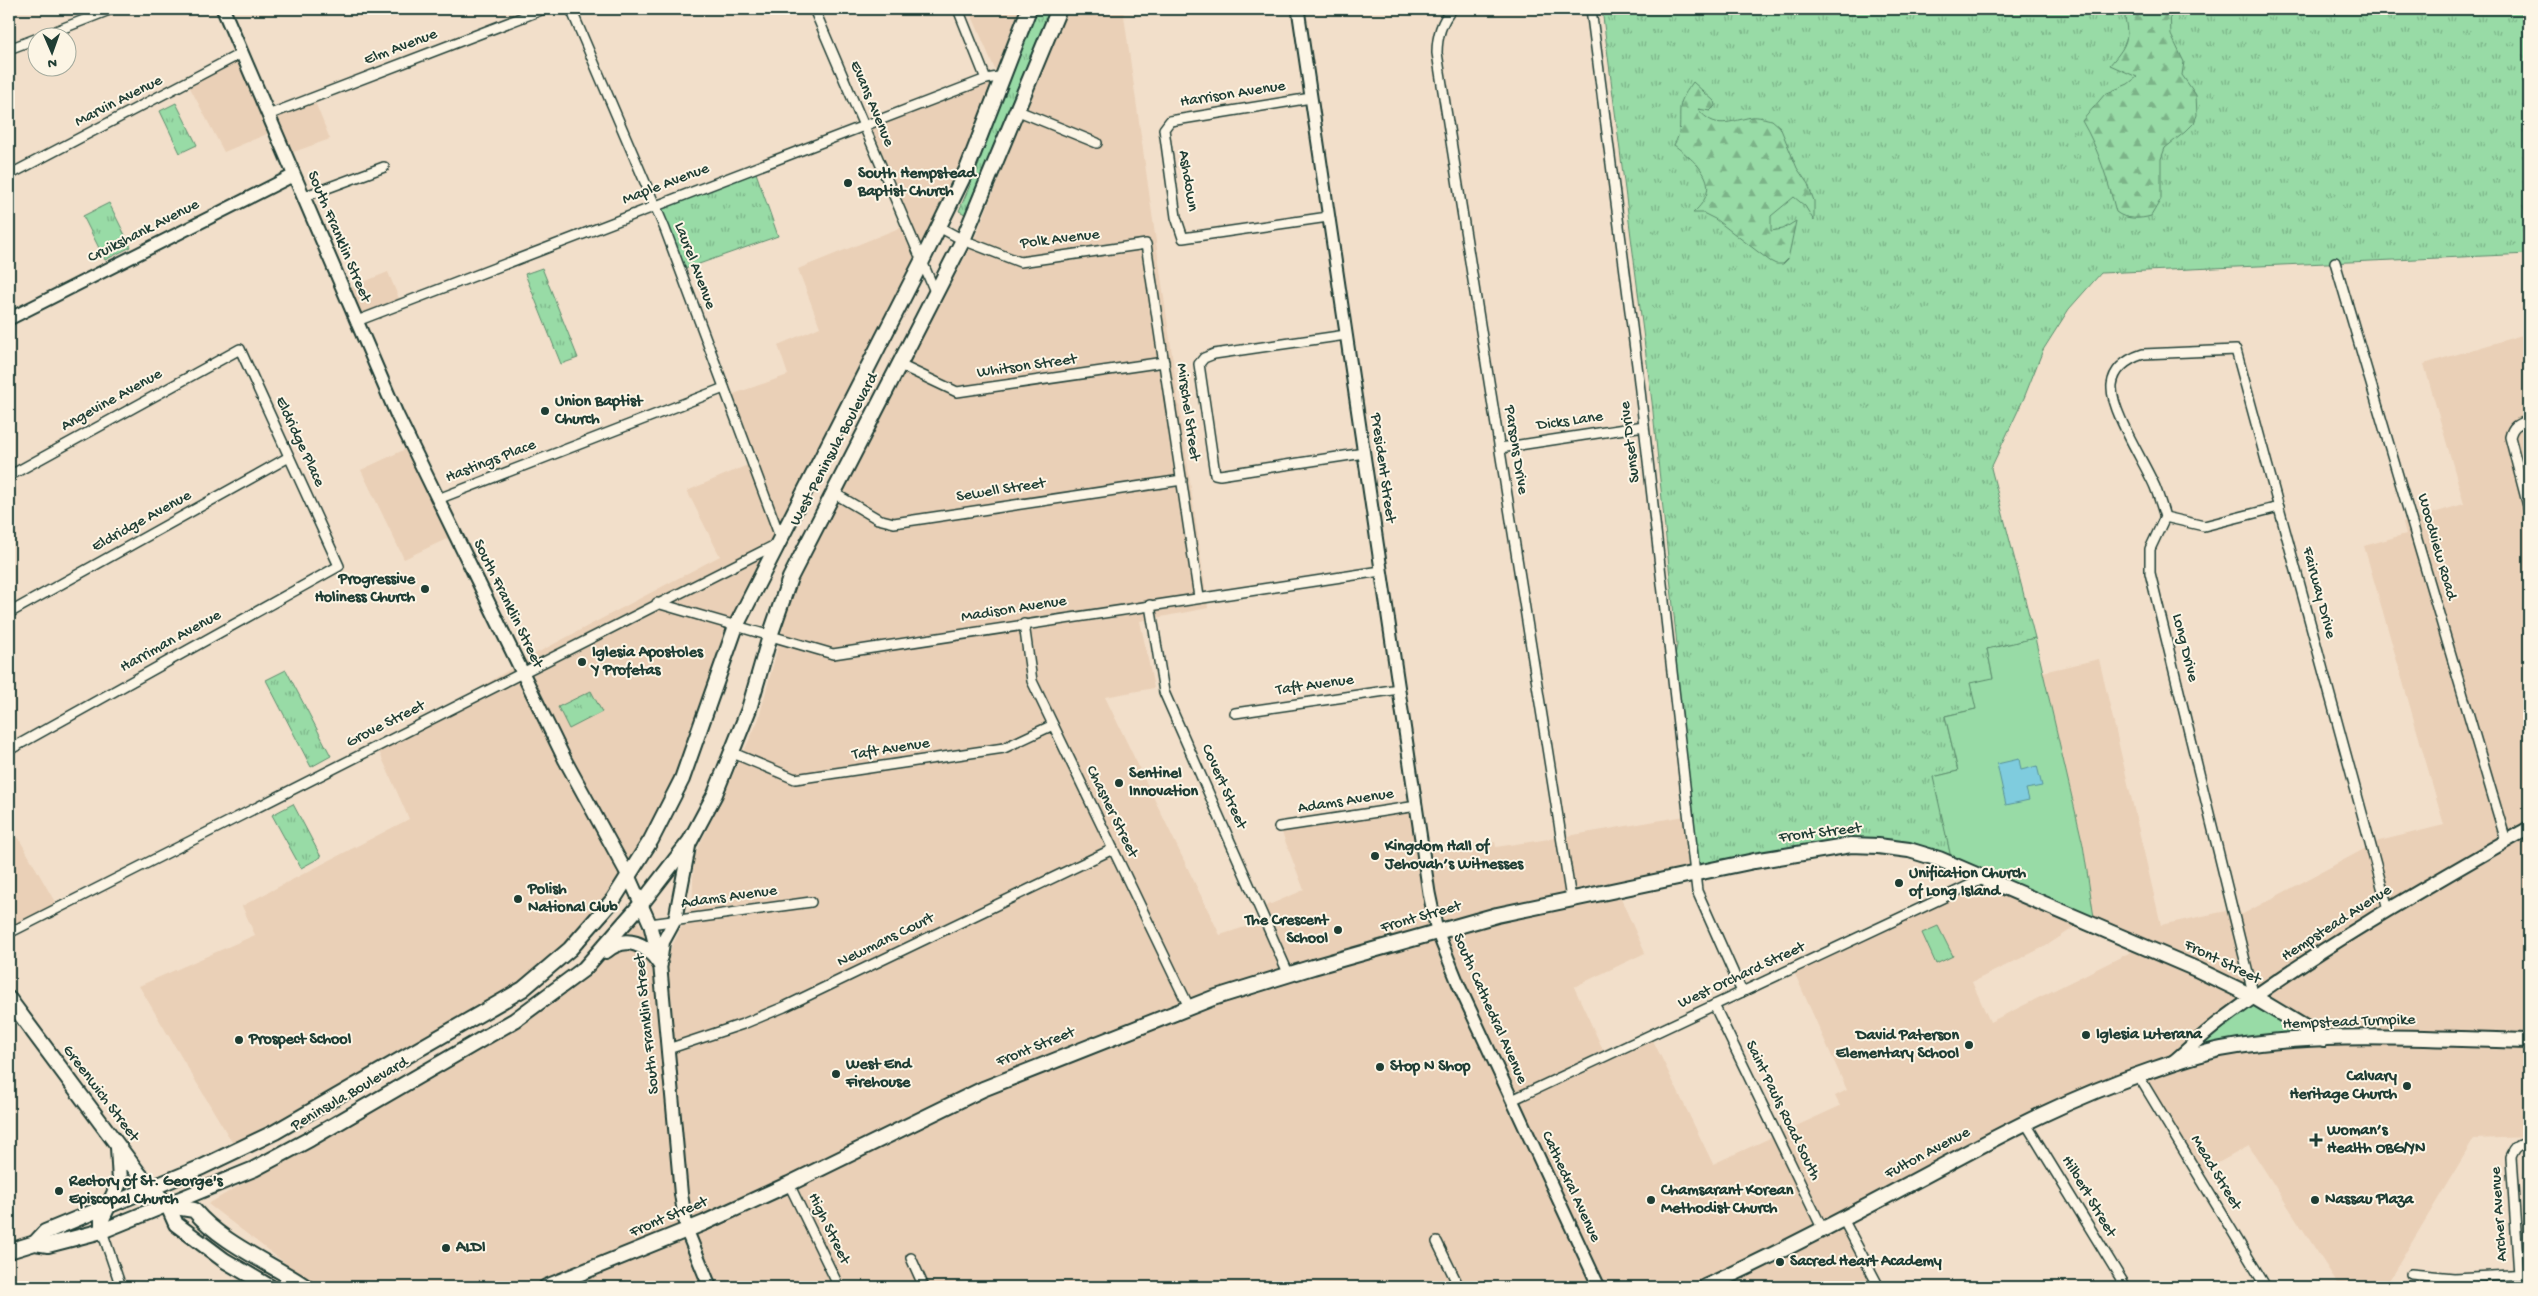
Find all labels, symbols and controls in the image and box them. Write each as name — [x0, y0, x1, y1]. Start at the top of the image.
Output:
street label: Elm Avenue — [362, 25, 441, 71]
north arrow — [28, 28, 78, 78]
text: N — [48, 54, 57, 71]
street label: Evans Avenue — [844, 58, 898, 150]
street label: Marvin Avenue — [72, 71, 167, 132]
street label: Harrison Avenue — [1179, 77, 1288, 113]
street label: Ashdown — [1173, 149, 1201, 213]
street label: Maple Avenue — [620, 159, 713, 210]
place label: South Hempstead Baptist Church — [857, 165, 977, 202]
street label: South Franklin Street — [302, 169, 375, 307]
marker: South Hempstead Baptist Church — [842, 177, 854, 189]
street label: Cruikshank Avenue — [85, 195, 204, 268]
street label: Laurel Avenue — [669, 220, 720, 313]
street label: Polk Avenue — [1018, 226, 1101, 254]
street label: Whitson Street — [976, 350, 1080, 383]
street label: Mirschel Street — [1171, 362, 1203, 463]
street label: Angevine Avenue — [58, 365, 167, 437]
street label: West Peninsula Boulevard — [787, 369, 884, 530]
place label: Union Baptist Church — [554, 393, 644, 430]
street label: Eldridge Place — [270, 394, 329, 491]
street label: Sunset Drive — [1616, 399, 1645, 484]
street label: Parsons Drive — [1498, 403, 1532, 497]
marker: Union Baptist Church — [539, 405, 551, 417]
street label: Dicks Lane — [1535, 408, 1605, 436]
street label: President Street — [1365, 411, 1399, 525]
street label: Hastings Place — [443, 436, 540, 488]
street label: Sewell Street — [955, 474, 1048, 507]
street label: Eldridge Avenue — [89, 487, 196, 557]
street label: Woodview Road — [2412, 492, 2461, 604]
street label: South Franklin Street — [468, 537, 547, 673]
street label: Fairway Drive — [2296, 544, 2340, 642]
place label: Progressive Holiness Church — [315, 571, 416, 608]
marker: Progressive Holiness Church — [419, 583, 431, 595]
street label: Madison Avenue — [960, 592, 1069, 628]
street label: Harriman Avenue — [117, 606, 225, 678]
street label: Long Drive — [2166, 612, 2202, 685]
place label: Iglesia Apostoles Y Profetas — [590, 644, 704, 681]
marker: Iglesia Apostoles Y Profetas — [576, 656, 588, 668]
street label: Taft Avenue — [1274, 671, 1356, 701]
street label: Grove Street — [343, 696, 430, 753]
street label: Taft Avenue — [850, 734, 932, 766]
street label: Covert Street — [1196, 742, 1251, 834]
street label: Chasner Street — [1081, 763, 1142, 862]
place label: Sentinel Innovation — [1129, 765, 1199, 802]
marker: Sentinel Innovation — [1113, 777, 1125, 789]
street label: Adams Avenue — [1297, 785, 1396, 819]
street label: Front Street — [1777, 819, 1864, 849]
place label: Kingdom Hall of Jehovah’s Witnesses — [1384, 837, 1524, 875]
marker: Kingdom Hall of Jehovah’s Witnesses — [1369, 850, 1381, 862]
place label: Unification Church of Long Island — [1908, 864, 2027, 902]
marker: Unification Church of Long Island — [1893, 877, 1905, 889]
place label: Polish National Club — [527, 881, 618, 918]
street label: Hempstead Avenue — [2278, 881, 2396, 967]
street label: Adams Avenue — [680, 882, 779, 914]
marker: Polish National Club — [512, 893, 524, 905]
street label: Front Street — [1378, 897, 1465, 939]
street label: Newmans Court — [835, 909, 939, 973]
place label: The Crescent School — [1243, 912, 1329, 949]
marker: The Crescent School — [1332, 924, 1344, 936]
street label: South Cathedral Avenue — [1447, 931, 1531, 1088]
street label: Front Street — [2180, 936, 2265, 990]
street label: West Orchard Street — [1676, 938, 1810, 1014]
street label: South Franklin Street — [631, 952, 665, 1095]
street label: Hempstead Turnpike — [2282, 1011, 2417, 1035]
street label: Front Street — [993, 1023, 1079, 1073]
place label: Iglesia Luterana — [2096, 1026, 2203, 1045]
place label: David Paterson Elementary School — [1836, 1027, 1959, 1064]
marker: Iglesia Luterana — [2080, 1029, 2092, 1041]
place label: Prospect School — [248, 1031, 352, 1050]
marker: Prospect School — [233, 1034, 245, 1046]
street label: Saint Pauls Road South — [1740, 1038, 1824, 1184]
marker: David Paterson Elementary School — [1963, 1039, 1975, 1051]
street label: Greenwich Street — [57, 1042, 143, 1147]
street label: Peninsula Boulevard — [287, 1053, 413, 1137]
place label: West End Firehouse — [845, 1056, 913, 1093]
place label: Stop N Shop — [1390, 1058, 1470, 1077]
marker: Stop N Shop — [1374, 1061, 1386, 1073]
marker: West End Firehouse — [830, 1068, 842, 1080]
place label: Calvary Heritage Church — [2289, 1068, 2397, 1105]
marker: Calvary Heritage Church — [2401, 1080, 2413, 1092]
place label: Woman’s Health OBG/YN — [2326, 1122, 2426, 1159]
street label: Fulton Avenue — [1881, 1123, 1974, 1185]
street label: Cathedral Avenue — [1536, 1128, 1604, 1246]
street label: Mead Street — [2185, 1132, 2246, 1215]
marker: Woman’s Health OBG/YN — [2309, 1133, 2323, 1147]
street label: Hilbert Street — [2056, 1153, 2120, 1242]
street label: Archer Avenue — [2487, 1165, 2513, 1262]
place label: Rectory of St. George's Episcopal Church — [68, 1172, 224, 1210]
place label: Chamsarant Korean Methodist Church — [1660, 1182, 1794, 1219]
marker: Rectory of St. George's Episcopal Church — [53, 1185, 65, 1197]
street label: High Street — [803, 1190, 854, 1269]
place label: Nassau Plaza — [2325, 1191, 2415, 1210]
street label: Front Street — [626, 1193, 712, 1243]
marker: Chamsarant Korean Methodist Church — [1645, 1194, 1657, 1206]
marker: Nassau Plaza — [2309, 1194, 2321, 1206]
place label: ALDI — [455, 1239, 486, 1258]
marker: ALDI — [440, 1242, 452, 1254]
place label: Sacred Heart Academy — [1790, 1253, 1942, 1272]
marker: Sacred Heart Academy — [1774, 1256, 1786, 1268]

